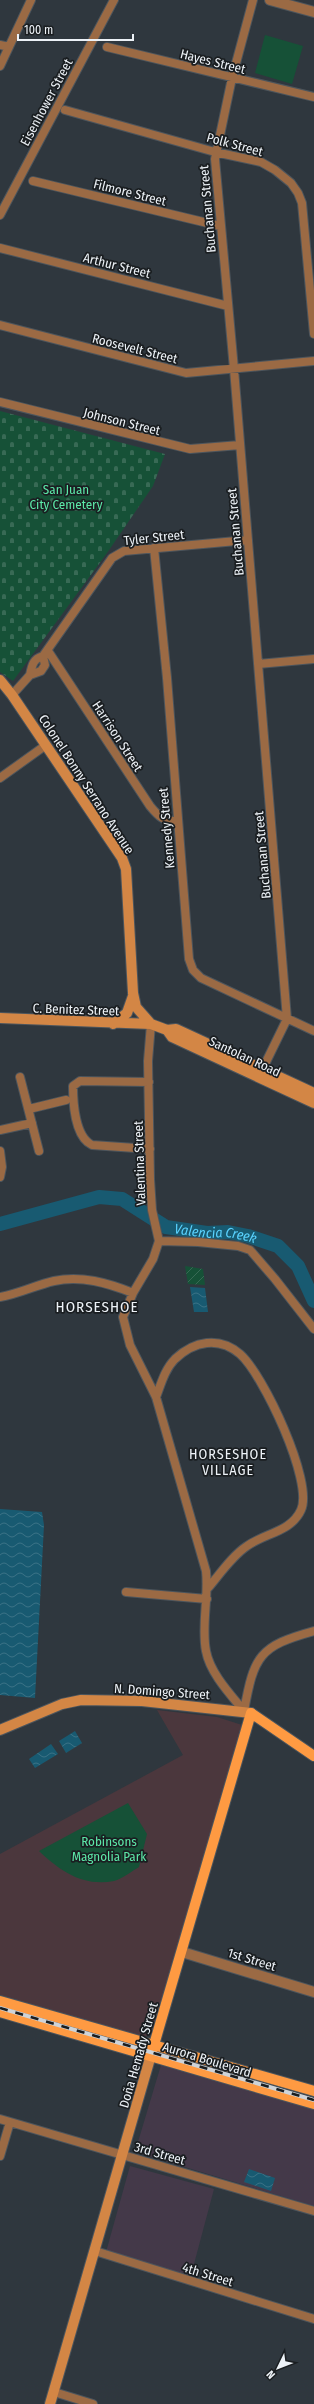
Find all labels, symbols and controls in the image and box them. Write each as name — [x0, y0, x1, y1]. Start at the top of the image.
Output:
scale bar — [18, 16, 133, 42]
text: 100 m — [24, 23, 53, 37]
street label: Hayes Street — [179, 46, 248, 77]
street label: Eisenhower Street — [17, 56, 76, 148]
street label: Polk Street — [205, 130, 265, 159]
street label: Buchanan Street — [196, 164, 219, 253]
street label: Filmore Street — [92, 176, 169, 209]
street label: Arthur Street — [82, 250, 153, 281]
street label: Roosevelt Street — [91, 331, 180, 367]
street label: Johnson Street — [82, 405, 162, 438]
park label: San Juan City Cemetery — [30, 482, 103, 512]
street label: Buchanan Street — [224, 487, 247, 576]
street label: Tyler Street — [123, 527, 186, 548]
street label: Harrison Street — [89, 698, 146, 775]
street label: Colonel Bonny Serrano Avenue — [36, 712, 137, 857]
street label: Kennedy Street — [155, 786, 178, 869]
street label: Buchanan Street — [251, 810, 274, 899]
street label: C. Benitez Street — [32, 1000, 120, 1019]
street label: Santolan Road — [207, 1033, 283, 1080]
street label: Valentina Street — [130, 1120, 148, 1206]
water label: Valencia Creek — [173, 1220, 259, 1247]
district label: HORSESHOE — [56, 1298, 138, 1316]
district label: HORSESHOE VILLAGE — [189, 1446, 267, 1479]
street label: N. Domingo Street — [114, 1681, 211, 1702]
park label: Robinsons Magnolia Park — [72, 1834, 147, 1864]
street label: 1st Street — [226, 1945, 279, 1974]
street label: Doña Hemady Street — [116, 2000, 161, 2110]
street label: Aurora Boulevard — [161, 2039, 253, 2080]
street label: 3rd Street — [133, 2139, 188, 2168]
street label: 4th Street — [181, 2260, 236, 2290]
north arrow — [258, 2348, 298, 2388]
text: N — [264, 2368, 278, 2381]

